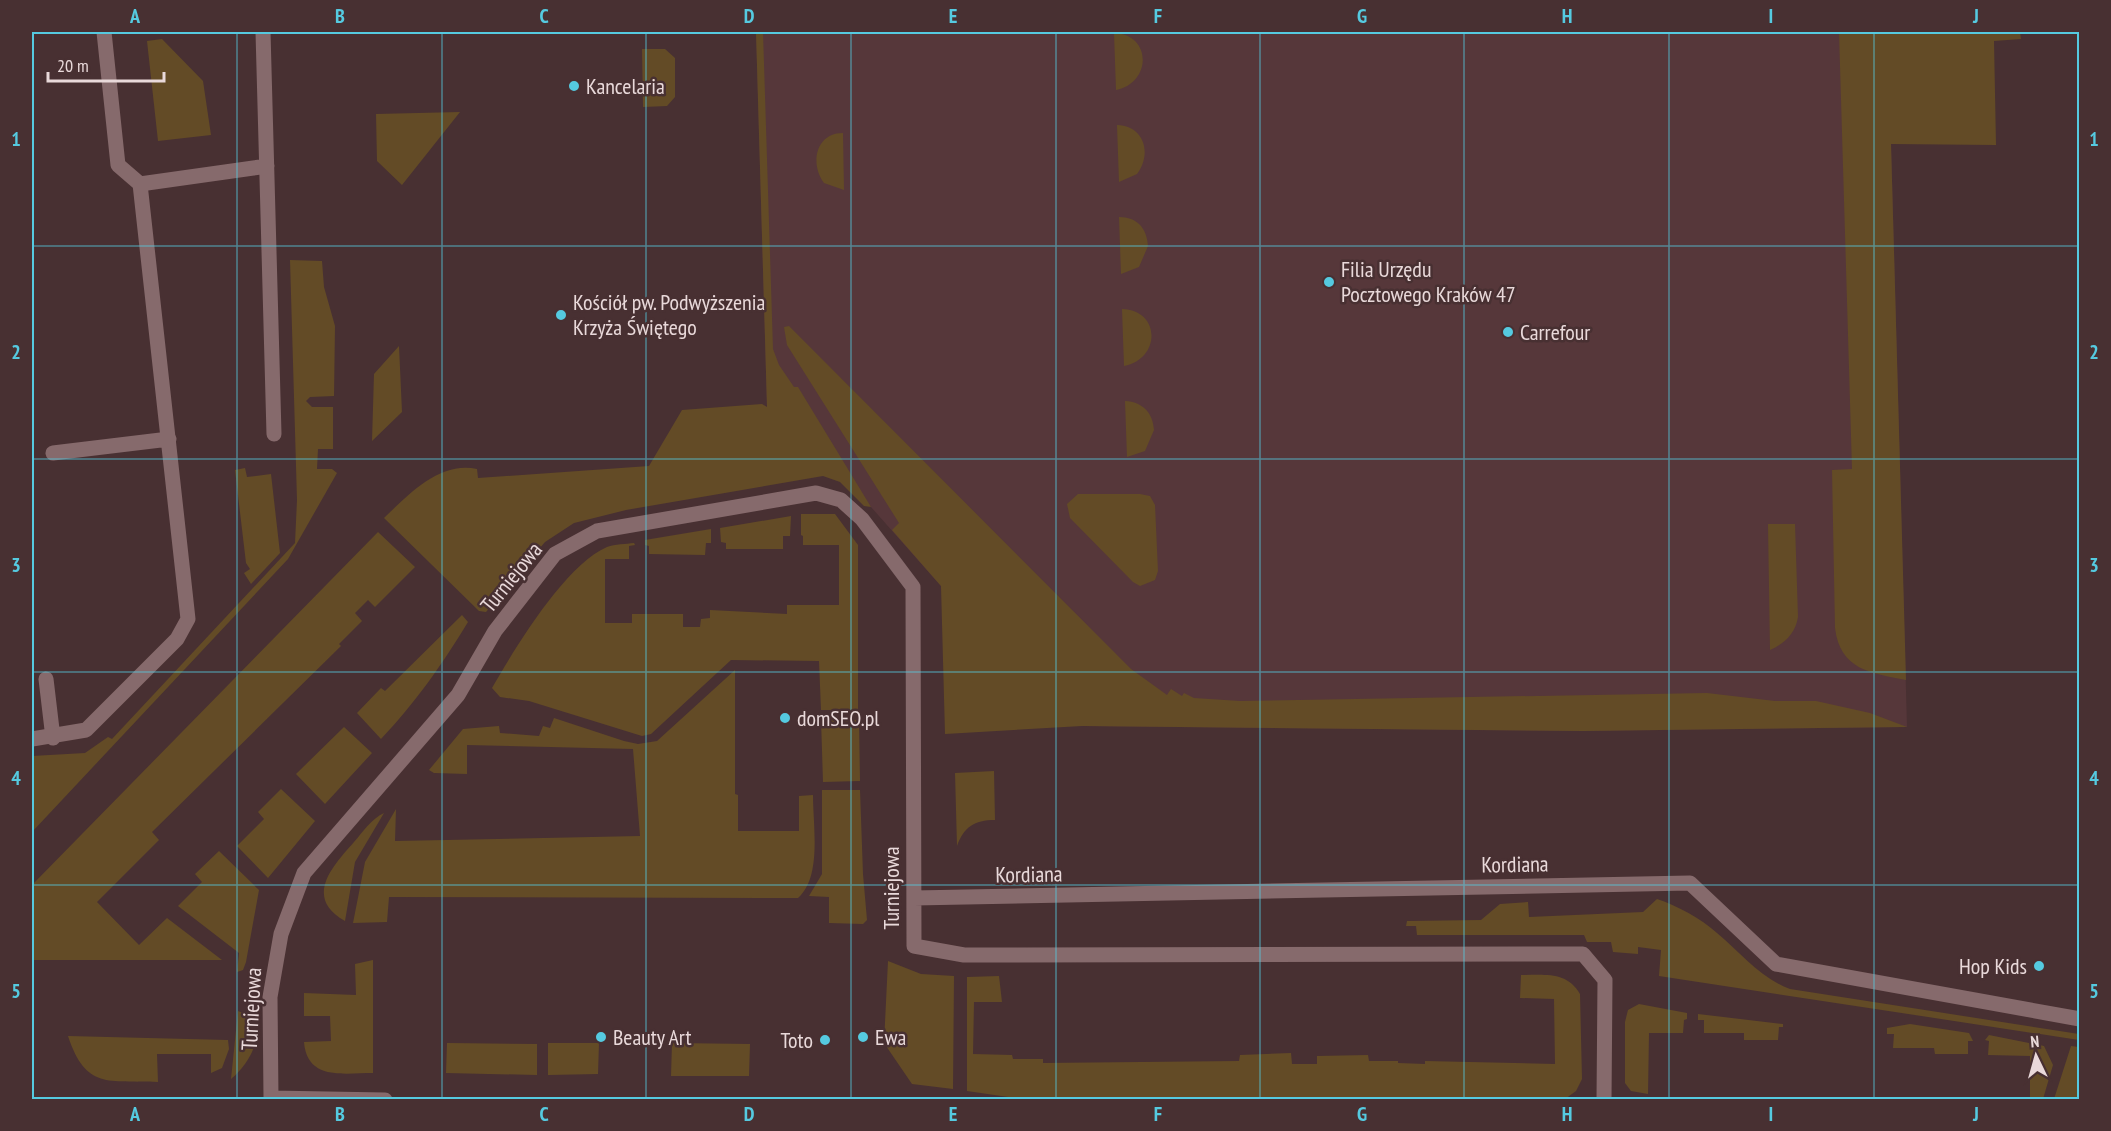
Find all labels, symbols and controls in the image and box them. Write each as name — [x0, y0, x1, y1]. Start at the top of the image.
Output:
text: A — [129, 3, 141, 29]
text: B — [335, 3, 345, 29]
text: C — [539, 3, 549, 29]
text: D — [744, 3, 755, 29]
text: E — [949, 3, 957, 29]
text: F — [1154, 3, 1162, 29]
text: G — [1357, 3, 1367, 29]
text: H — [1562, 3, 1572, 29]
text: I — [1769, 3, 1773, 29]
text: J — [1972, 3, 1979, 29]
scale bar — [48, 45, 164, 83]
text: 20 m — [57, 54, 89, 77]
place label: Kancelaria — [586, 72, 665, 100]
marker: Kancelaria — [567, 79, 581, 93]
text: 1 — [11, 126, 21, 152]
text: 1 — [2089, 126, 2099, 152]
place label: Filia Urzędu Pocztowego Kraków 47 — [1341, 255, 1516, 308]
marker: Filia Urzędu Pocztowego Kraków 47 — [1322, 275, 1336, 289]
place label: Kościół pw. Podwyższenia Krzyża Świętego — [573, 288, 765, 341]
marker: Kościół pw. Podwyższenia Krzyża Świętego — [554, 308, 568, 322]
place label: Carrefour — [1520, 318, 1590, 346]
marker: Carrefour — [1501, 325, 1515, 339]
text: 2 — [11, 339, 21, 365]
text: 2 — [2089, 339, 2099, 365]
street label: Turniejowa — [474, 536, 548, 618]
text: 3 — [11, 552, 21, 578]
text: 3 — [2089, 552, 2099, 578]
place label: domSEO.pl — [797, 704, 880, 732]
marker: domSEO.pl — [778, 711, 792, 725]
text: 4 — [11, 765, 21, 791]
text: 4 — [2089, 765, 2099, 791]
street label: Turniejowa — [877, 847, 905, 929]
street label: Kordiana — [1481, 849, 1549, 879]
street label: Kordiana — [995, 859, 1063, 889]
place label: Hop Kids — [1959, 952, 2027, 980]
marker: Hop Kids — [2032, 959, 2046, 973]
street label: Turniejowa — [235, 967, 267, 1051]
text: 5 — [11, 978, 21, 1004]
text: 5 — [2089, 978, 2099, 1004]
place label: Beauty Art — [613, 1023, 691, 1051]
place label: Ewa — [875, 1023, 906, 1051]
place label: Toto — [781, 1026, 813, 1054]
north arrow — [2006, 1026, 2066, 1086]
marker: Beauty Art — [594, 1030, 608, 1044]
marker: Ewa — [856, 1030, 870, 1044]
text: N — [2030, 1031, 2040, 1051]
marker: Toto — [818, 1033, 832, 1047]
text: A — [129, 1101, 141, 1127]
text: B — [335, 1101, 345, 1127]
text: C — [539, 1101, 549, 1127]
text: D — [744, 1101, 755, 1127]
text: E — [949, 1101, 957, 1127]
text: F — [1154, 1101, 1162, 1127]
text: G — [1357, 1101, 1367, 1127]
text: H — [1562, 1101, 1572, 1127]
text: I — [1769, 1101, 1773, 1127]
text: J — [1972, 1101, 1979, 1127]

